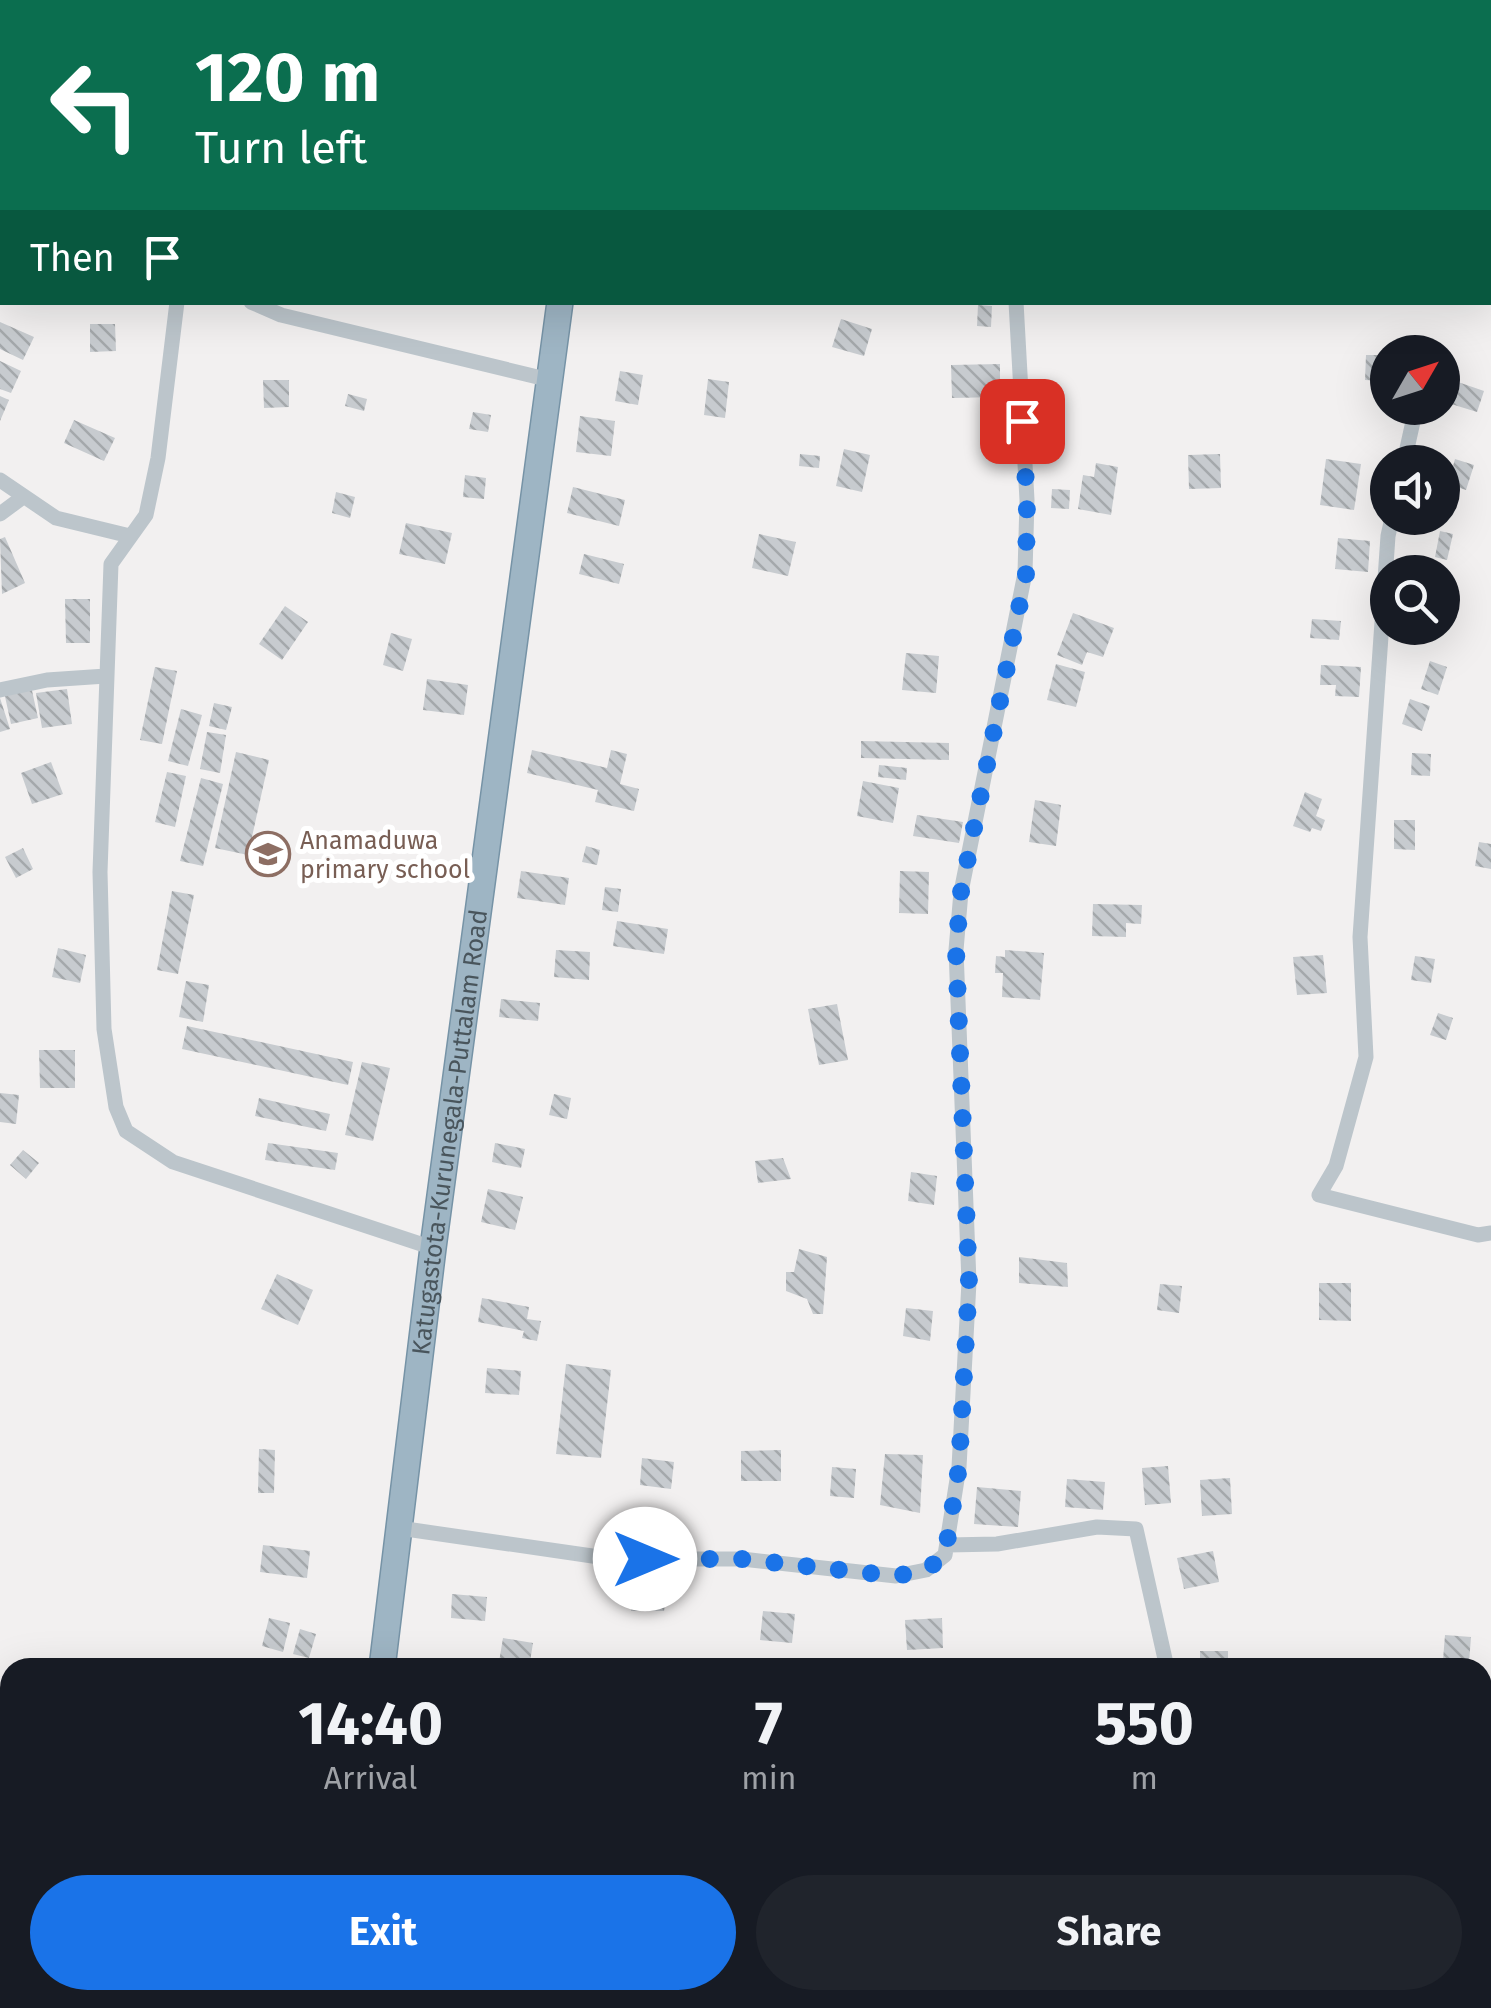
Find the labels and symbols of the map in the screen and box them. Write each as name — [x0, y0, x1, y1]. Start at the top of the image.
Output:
north arrow — [1370, 335, 1460, 425]
pin — [980, 379, 1065, 464]
place label: Anamaduwa primary school — [300, 826, 470, 885]
school or university icon: Anamaduwa primary school — [245, 831, 291, 877]
street label: Katugastota-Kurunegala-Puttalam Road — [406, 908, 494, 1357]
position arrow — [593, 1507, 697, 1611]

